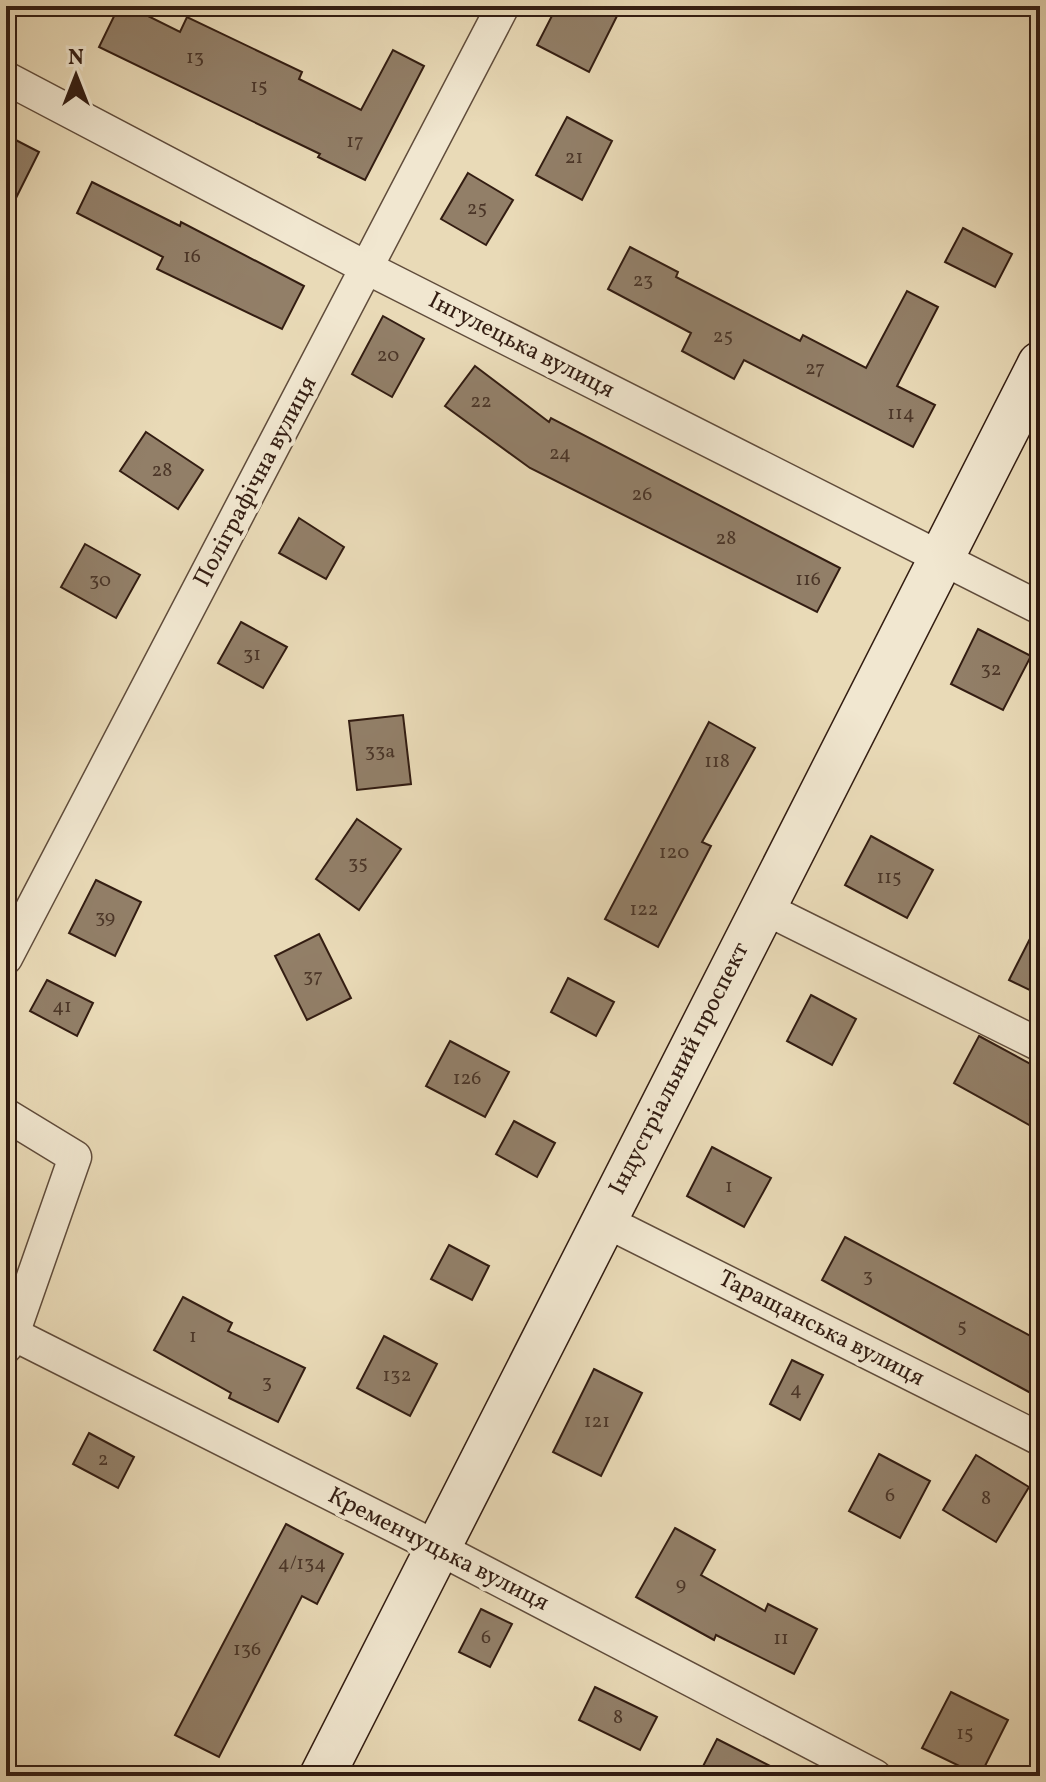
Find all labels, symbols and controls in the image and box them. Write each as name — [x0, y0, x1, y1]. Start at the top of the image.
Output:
north arrow — [36, 36, 116, 116]
text: N — [68, 43, 84, 74]
house number: 13 — [186, 44, 204, 72]
house number: 15 — [250, 73, 268, 101]
house number: 17 — [346, 128, 364, 156]
house number: 21 — [565, 144, 583, 172]
house number: 25 — [467, 195, 487, 223]
house number: 16 — [183, 243, 201, 271]
house number: 23 — [633, 267, 653, 295]
street label: Інгулецька вулиця — [422, 284, 620, 408]
house number: 25 — [713, 323, 733, 351]
house number: 20 — [377, 342, 399, 370]
house number: 27 — [805, 355, 825, 383]
street label: Поліграфічна вулиця — [186, 371, 326, 593]
house number: 22 — [470, 388, 492, 416]
house number: 114 — [887, 400, 915, 428]
house number: 24 — [549, 440, 571, 468]
house number: 28 — [152, 457, 172, 485]
house number: 26 — [632, 481, 652, 509]
house number: 28 — [716, 525, 736, 553]
house number: 116 — [795, 566, 821, 594]
house number: 30 — [89, 567, 111, 595]
house number: 31 — [243, 641, 261, 669]
house number: 32 — [981, 656, 1002, 684]
house number: 33а — [365, 738, 395, 766]
house number: 118 — [704, 748, 730, 776]
house number: 120 — [659, 839, 689, 867]
house number: 35 — [348, 850, 368, 878]
house number: 115 — [876, 864, 902, 892]
house number: 122 — [629, 896, 659, 924]
house number: 39 — [95, 904, 115, 932]
street label: Індустріальний проспект — [601, 937, 759, 1201]
house number: 37 — [303, 963, 323, 991]
house number: 41 — [52, 993, 72, 1021]
house number: 126 — [453, 1065, 481, 1093]
house number: 1 — [725, 1173, 733, 1201]
street label: Таращанська вулиця — [712, 1262, 930, 1396]
house number: 3 — [863, 1263, 873, 1291]
house number: 5 — [957, 1313, 967, 1341]
house number: 1 — [189, 1323, 197, 1351]
house number: 132 — [383, 1362, 411, 1390]
house number: 3 — [262, 1369, 272, 1397]
house number: 4 — [790, 1376, 802, 1404]
house number: 121 — [584, 1408, 610, 1436]
house number: 2 — [98, 1446, 108, 1474]
street label: Кременчуцька вулиця — [322, 1479, 554, 1621]
house number: 6 — [885, 1482, 895, 1510]
house number: 8 — [981, 1485, 991, 1513]
house number: 4/134 — [278, 1550, 326, 1578]
house number: 9 — [676, 1571, 686, 1599]
house number: 6 — [481, 1624, 491, 1652]
house number: 11 — [773, 1625, 789, 1653]
house number: 136 — [233, 1636, 261, 1664]
house number: 8 — [613, 1704, 623, 1732]
house number: 15 — [956, 1720, 974, 1748]

